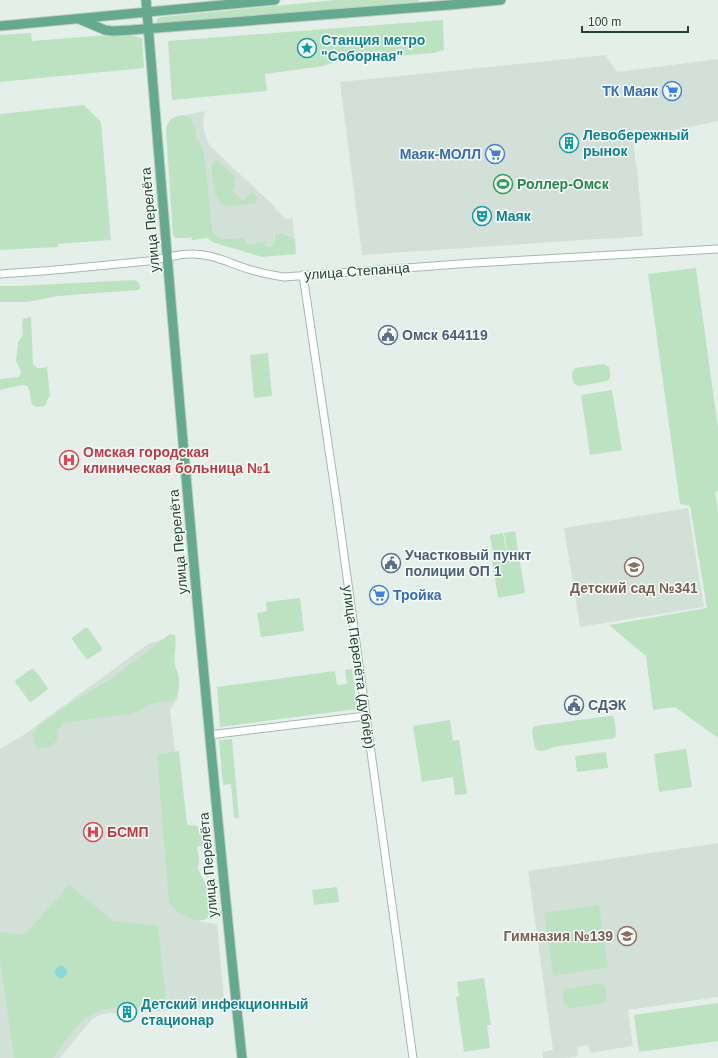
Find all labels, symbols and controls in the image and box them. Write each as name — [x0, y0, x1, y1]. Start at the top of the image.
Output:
scale bar — [582, 8, 688, 34]
text: 100 m — [588, 15, 621, 29]
place label: Станция метро "Соборная" — [321, 32, 425, 64]
place icon: Станция метро "Соборная" — [296, 37, 318, 59]
supermarket icon: ТК Маяк — [661, 80, 683, 102]
place label: ТК Маяк — [602, 83, 659, 99]
place label: Левобережный рынок — [583, 127, 689, 159]
building icon: Левобережный рынок — [558, 132, 580, 154]
supermarket icon: Маяк-МОЛЛ — [484, 143, 506, 165]
place label: Маяк-МОЛЛ — [400, 146, 481, 162]
street label: улица Перелёта — [137, 167, 163, 273]
sports icon: Роллер-Омск — [492, 173, 514, 195]
place label: Роллер-Омск — [517, 176, 610, 192]
theatre icon: Маяк — [471, 205, 493, 227]
place label: Маяк — [496, 208, 532, 224]
street label: улица Степанца — [304, 259, 410, 283]
public building icon: Омск 644119 — [377, 324, 399, 346]
place label: Омск 644119 — [402, 327, 488, 343]
place label: Омская городская клиническая больница №1 — [83, 444, 271, 476]
hospital icon: Омская городская клиническая больница №1 — [58, 449, 80, 471]
street label: улица Перелёта — [165, 489, 191, 595]
place label: Участковый пункт полиции ОП 1 — [405, 547, 531, 579]
public building icon: Участковый пункт полиции ОП 1 — [380, 552, 402, 574]
school or university icon: Детский сад №341 — [623, 556, 645, 578]
place label: Детский сад №341 — [570, 580, 698, 596]
street label: улица Перелёта (дублёр) — [340, 584, 378, 750]
supermarket icon: Тройка — [368, 584, 390, 606]
place label: Тройка — [393, 587, 442, 603]
public building icon: СДЭК — [563, 694, 585, 716]
place label: СДЭК — [588, 697, 627, 713]
street label: улица Перелёта — [195, 812, 221, 918]
hospital icon: БСМП — [82, 821, 104, 843]
place label: БСМП — [107, 824, 149, 840]
school or university icon: Гимназия №139 — [616, 925, 638, 947]
place label: Гимназия №139 — [503, 928, 613, 944]
place label: Детский инфекционный стационар — [141, 996, 308, 1028]
building icon: Детский инфекционный стационар — [116, 1001, 138, 1023]

